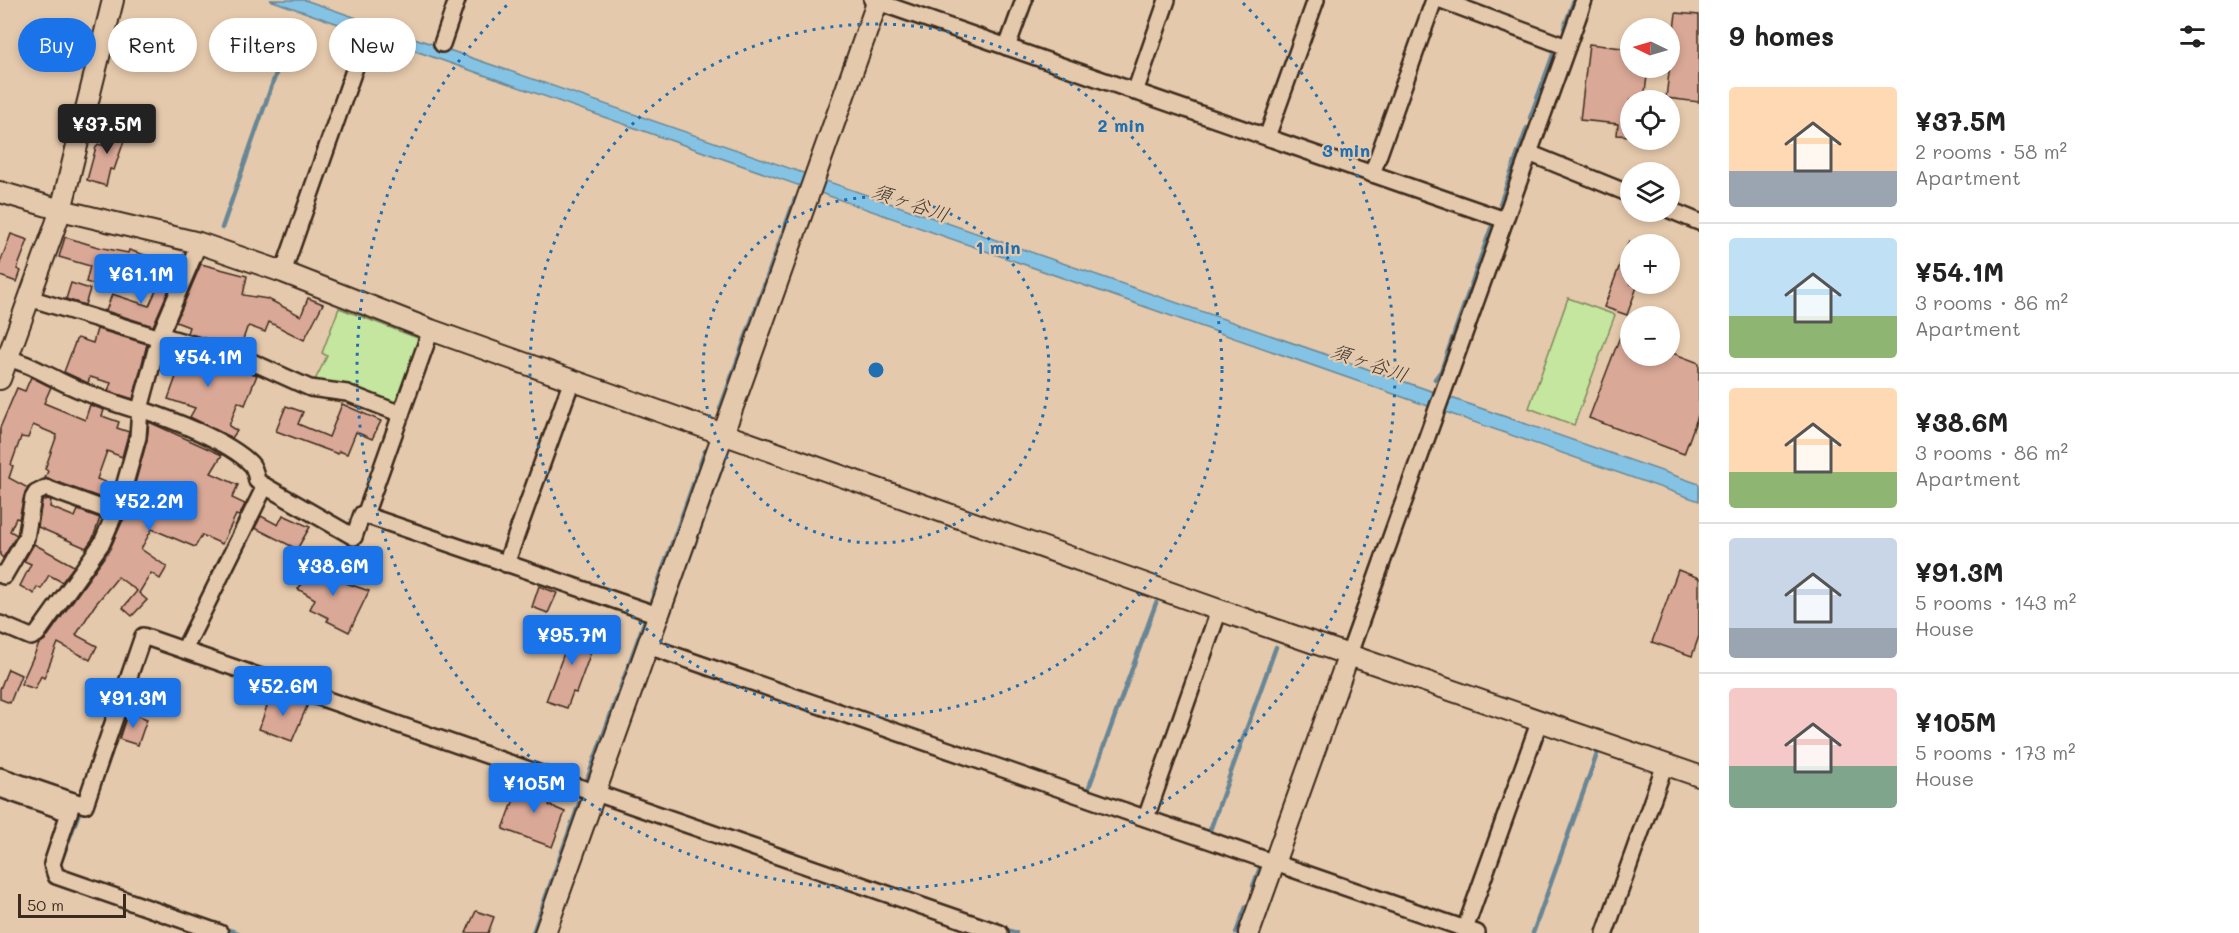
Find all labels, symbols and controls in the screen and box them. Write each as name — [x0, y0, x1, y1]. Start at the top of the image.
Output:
chip: Buy — [18, 18, 96, 72]
chip: Rent — [108, 18, 197, 72]
chip: Filters — [209, 18, 317, 72]
chip: New — [329, 18, 416, 72]
north arrow — [1620, 18, 1680, 78]
map controls — [1620, 18, 1680, 366]
text: 9 homes — [1729, 19, 1834, 53]
icon: filters — [2176, 20, 2209, 53]
button: locate — [1620, 90, 1680, 150]
pin: ¥37.5M — [58, 104, 156, 155]
text: ¥37.5M — [1915, 104, 2006, 138]
text: ¥37.5M — [72, 110, 142, 136]
icon: home — [1777, 111, 1849, 183]
text: 2 min — [1097, 113, 1145, 137]
text: 3 min — [1322, 138, 1370, 162]
text: 2 rooms · 58 m² — [1915, 138, 2067, 164]
button: layers — [1620, 162, 1680, 222]
text: Apartment — [1915, 164, 2021, 190]
water label: 須ヶ谷川 — [869, 177, 953, 227]
button: + — [1620, 234, 1680, 294]
text: 1 min — [975, 235, 1021, 259]
pin: ¥61.1M — [92, 254, 190, 305]
text: ¥54.1M — [1915, 255, 2004, 289]
text: ¥61.1M — [108, 260, 174, 286]
icon: home — [1777, 262, 1849, 334]
text: 3 rooms · 86 m² — [1915, 289, 2068, 315]
button: − — [1620, 306, 1680, 366]
text: Apartment — [1915, 315, 2021, 341]
pin: ¥54.1M — [159, 337, 257, 388]
water label: 須ヶ谷川 — [1328, 337, 1412, 387]
text: ¥54.1M — [174, 343, 242, 369]
centre of rings — [866, 360, 886, 380]
text: ¥38.6M — [1915, 405, 2009, 439]
icon: home — [1777, 412, 1849, 484]
text: 3 rooms · 86 m² — [1915, 439, 2068, 465]
text: Apartment — [1915, 465, 2021, 491]
pin: ¥52.2M — [100, 481, 198, 532]
text: ¥52.2M — [114, 487, 184, 513]
pin: ¥38.6M — [284, 546, 382, 597]
text: ¥38.6M — [297, 552, 369, 578]
text: ¥91.3M — [1915, 555, 2004, 589]
icon: home — [1777, 562, 1849, 634]
text: 5 rooms · 143 m² — [1915, 589, 2076, 615]
pin: ¥95.7M — [523, 615, 621, 666]
text: House — [1915, 615, 1974, 641]
text: ¥95.7M — [537, 621, 607, 647]
pin: ¥52.6M — [234, 666, 332, 717]
text: ¥52.6M — [248, 672, 318, 698]
pin: ¥91.3M — [84, 678, 182, 729]
text: ¥91.3M — [99, 684, 167, 710]
text: ¥105M — [1915, 705, 1996, 739]
icon: home — [1777, 712, 1849, 784]
text: 5 rooms · 173 m² — [1915, 739, 2076, 765]
pin: ¥105M — [492, 763, 576, 814]
text: House — [1915, 765, 1974, 791]
text: ¥105M — [503, 769, 565, 795]
scale bar — [18, 891, 126, 918]
text: 50 m — [27, 894, 64, 915]

